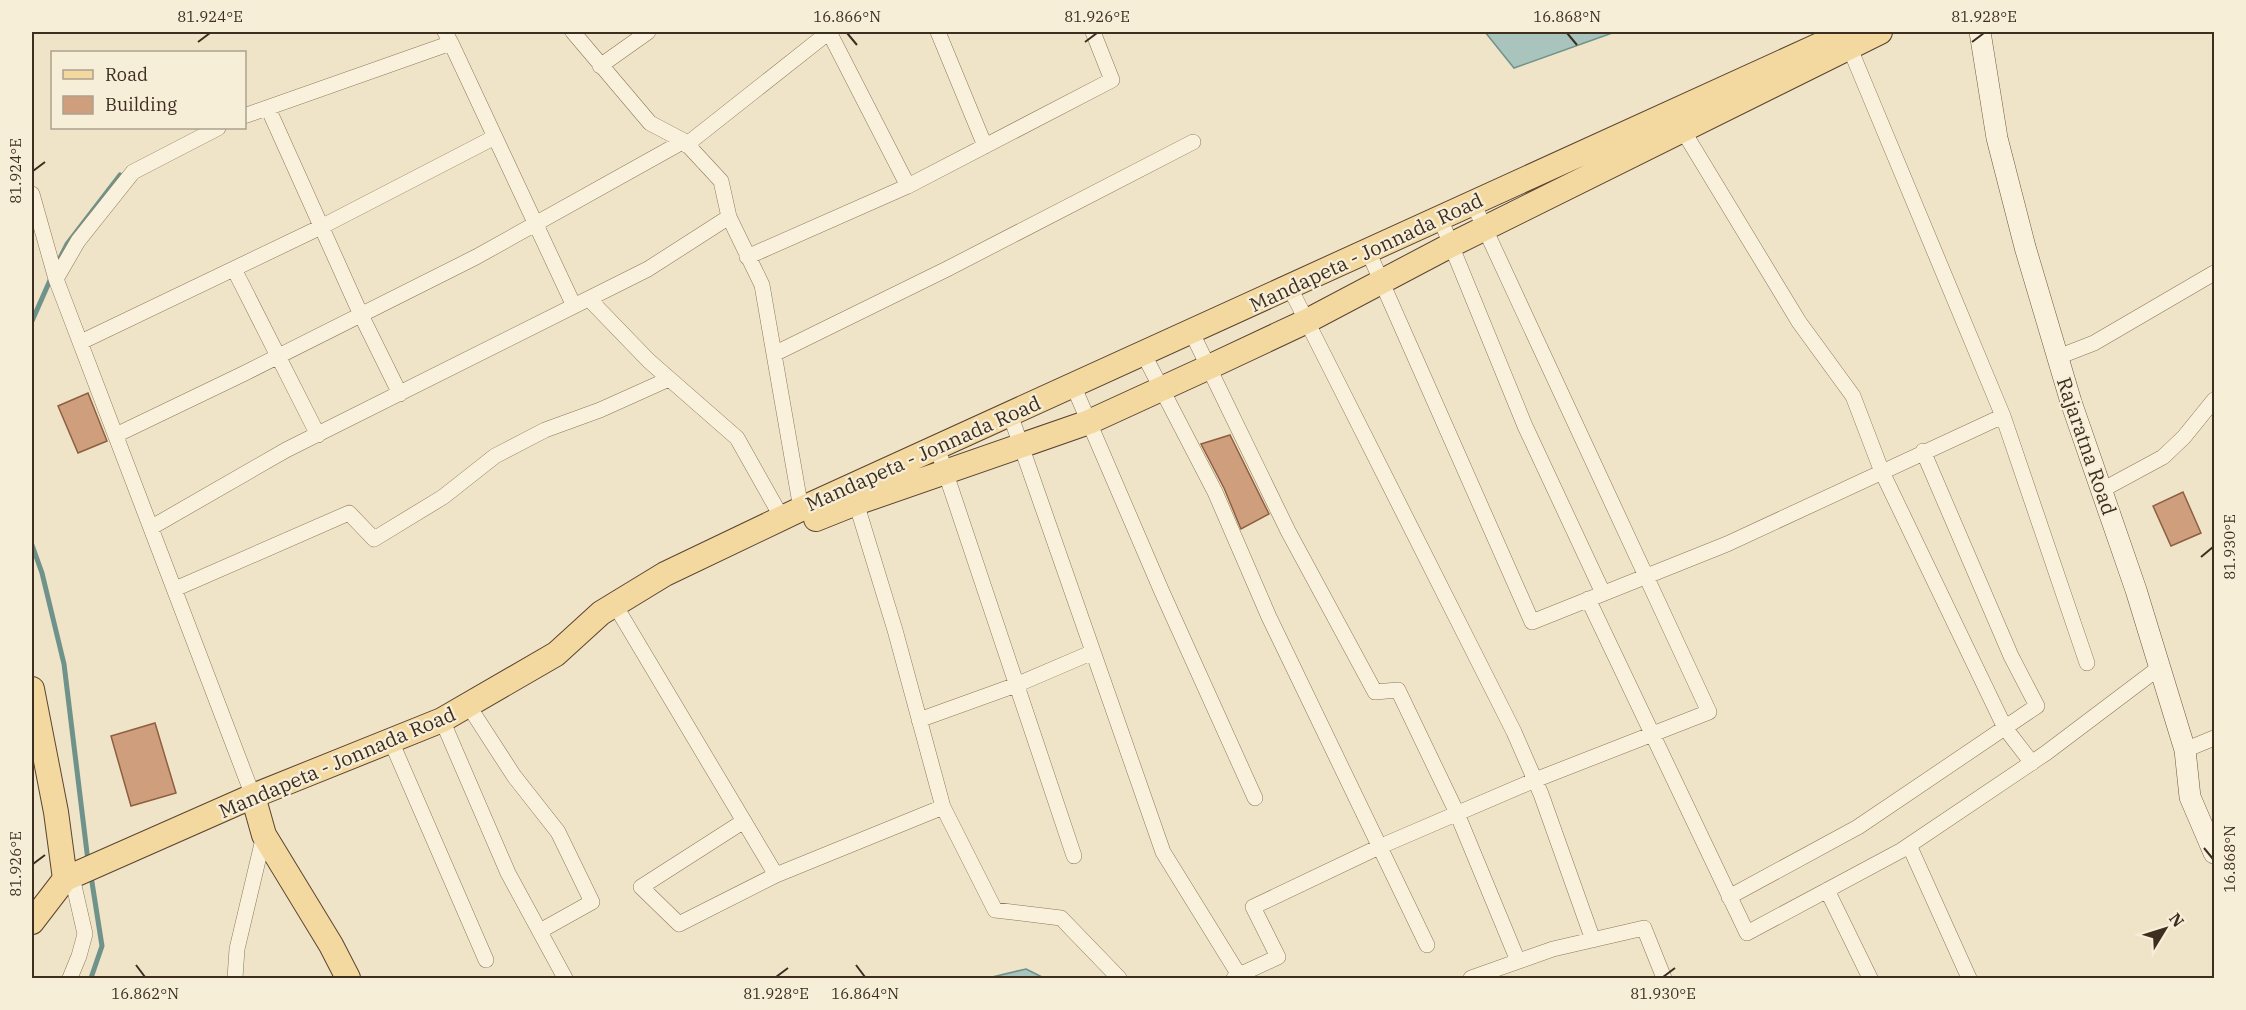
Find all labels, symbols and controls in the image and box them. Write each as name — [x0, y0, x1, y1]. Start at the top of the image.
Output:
text: 81.924°E — [177, 7, 243, 26]
text: 16.866°N — [813, 7, 881, 26]
text: 81.926°E — [1064, 7, 1130, 26]
text: 16.868°N — [1533, 7, 1601, 26]
text: 81.928°E — [1951, 7, 2017, 26]
legend — [51, 51, 246, 129]
text: Road — [105, 63, 148, 86]
text: Building — [105, 93, 177, 116]
text: 81.924°E — [6, 138, 25, 204]
street label: Mandapeta - Jonnada Road — [1245, 186, 1487, 318]
street label: Rajaratna Road — [2051, 374, 2123, 518]
street label: Mandapeta - Jonnada Road — [801, 389, 1045, 517]
text: 81.930°E — [2220, 514, 2239, 580]
street label: Mandapeta - Jonnada Road — [215, 700, 459, 824]
text: 16.868°N — [2220, 825, 2239, 893]
text: 81.926°E — [6, 831, 25, 897]
north arrow — [2135, 899, 2195, 959]
text: N — [2165, 909, 2189, 931]
text: 16.862°N — [111, 984, 179, 1003]
text: 81.928°E — [743, 984, 809, 1003]
text: 16.864°N — [831, 984, 899, 1003]
text: 81.930°E — [1630, 984, 1696, 1003]

